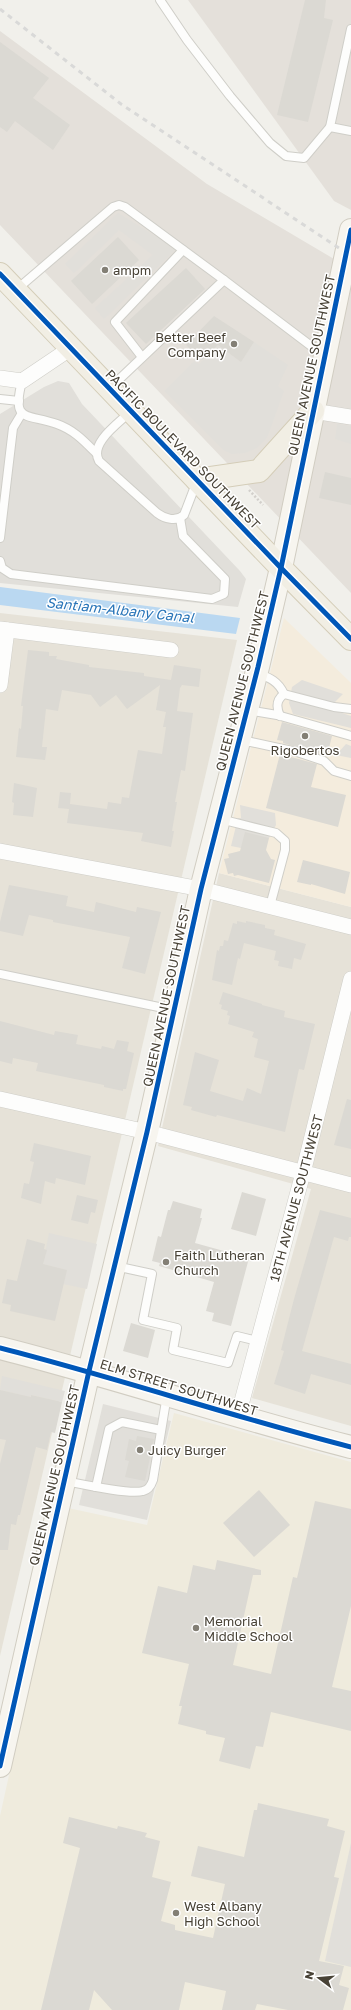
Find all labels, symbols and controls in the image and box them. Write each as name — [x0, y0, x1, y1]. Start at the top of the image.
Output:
place label: ampm — [113, 262, 151, 278]
marker: ampm — [100, 265, 110, 275]
street label: QUEEN AVENUE SOUTHWEST — [284, 273, 338, 457]
place label: Better Beef Company — [155, 329, 227, 360]
marker: Better Beef Company — [229, 339, 239, 349]
street label: PACIFIC BOULEVARD SOUTHWEST — [102, 366, 264, 532]
street label: QUEEN AVENUE SOUTHWEST — [212, 589, 272, 773]
water label: Santiam-Albany Canal — [45, 593, 195, 626]
marker: Rigobertos — [300, 731, 310, 741]
place label: Rigobertos — [271, 742, 340, 758]
street label: QUEEN AVENUE SOUTHWEST — [139, 904, 193, 1088]
street label: 18TH AVENUE SOUTHWEST — [266, 1113, 326, 1283]
place label: Faith Lutheran Church — [174, 1247, 265, 1278]
marker: Faith Lutheran Church — [161, 1257, 171, 1267]
street label: ELM STREET SOUTHWEST — [98, 1355, 260, 1419]
street label: QUEEN AVENUE SOUTHWEST — [25, 1383, 83, 1567]
place label: Juicy Burger — [148, 1442, 226, 1458]
marker: Juicy Burger — [135, 1445, 145, 1455]
place label: Memorial Middle School — [204, 1613, 293, 1644]
marker: Memorial Middle School — [191, 1623, 201, 1633]
place label: West Albany High School — [184, 1898, 263, 1929]
marker: West Albany High School — [171, 1908, 181, 1918]
north arrow — [299, 1958, 339, 1998]
text: N — [302, 1969, 316, 1981]

